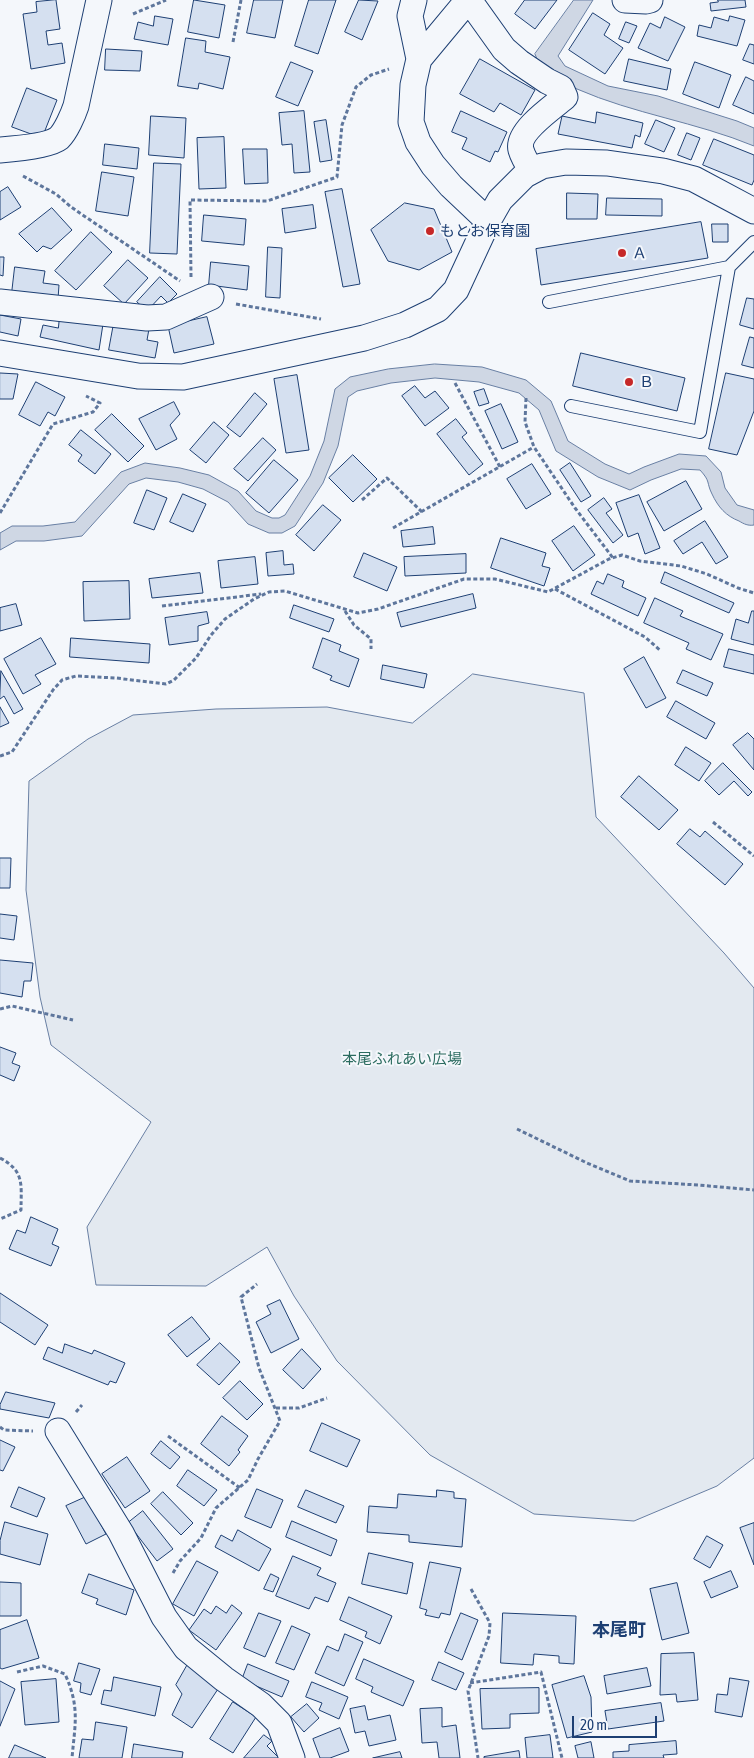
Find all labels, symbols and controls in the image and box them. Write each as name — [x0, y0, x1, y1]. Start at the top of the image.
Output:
place label: もとお保育園 — [440, 222, 530, 240]
marker: もとお保育園 — [424, 225, 436, 237]
place label: Ａ — [632, 244, 647, 262]
marker: Ａ — [616, 247, 628, 259]
place label: Ｂ — [639, 373, 654, 391]
marker: Ｂ — [623, 376, 635, 388]
park label: 本尾ふれあい広場 — [342, 1050, 462, 1068]
district label: 本尾町 — [592, 1619, 646, 1641]
scale bar — [574, 1706, 659, 1738]
text: 20 m — [580, 1716, 607, 1733]

